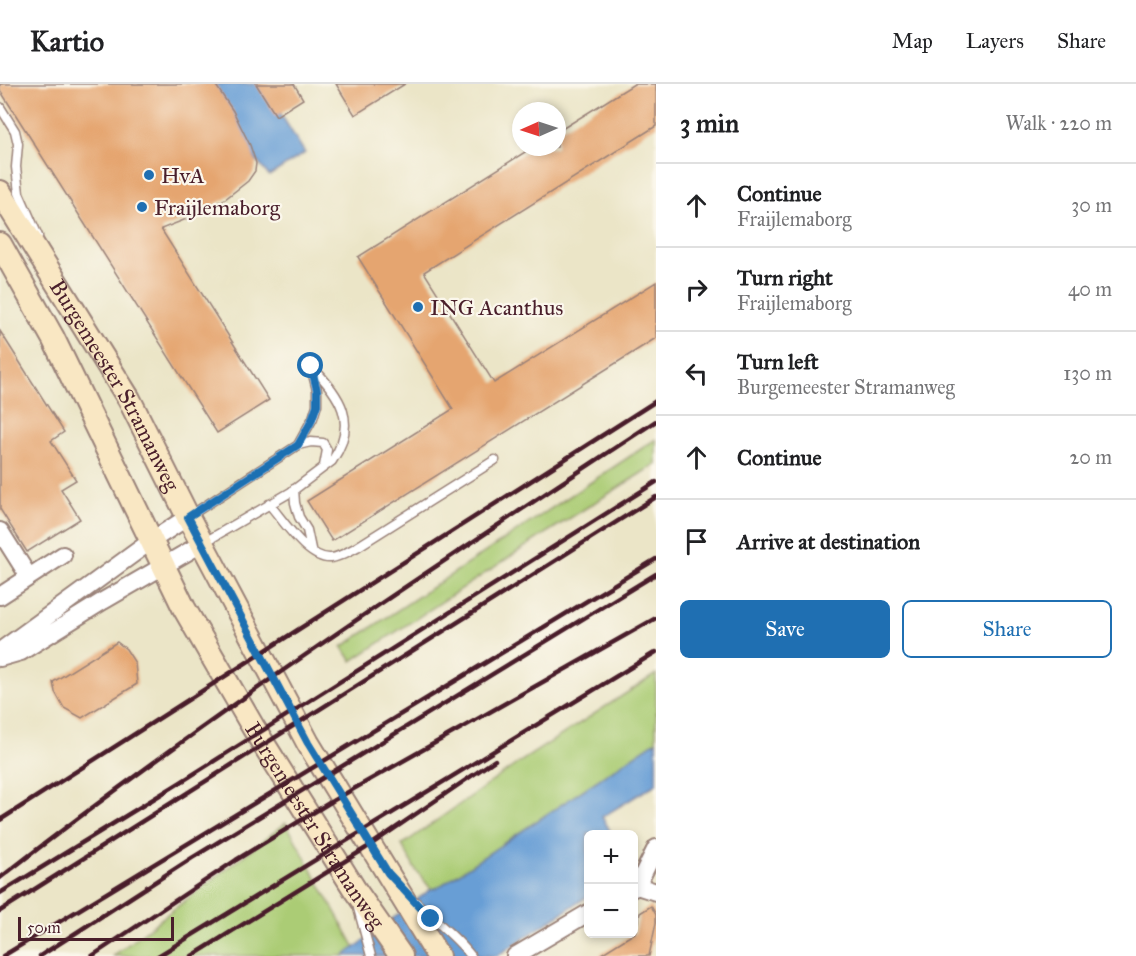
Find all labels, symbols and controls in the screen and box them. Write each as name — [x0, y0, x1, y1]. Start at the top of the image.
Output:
text: Kartio — [30, 24, 104, 59]
text: Map — [892, 28, 933, 54]
text: Layers — [966, 28, 1024, 54]
text: Share — [1057, 28, 1106, 54]
north arrow — [512, 102, 566, 156]
text: 3 min — [680, 107, 739, 139]
text: Walk · 220 m — [1005, 111, 1112, 135]
place label: HvA — [161, 162, 205, 189]
marker: HvA — [142, 168, 156, 182]
text: Continue — [737, 180, 822, 207]
icon: ahead — [680, 189, 713, 222]
text: 30 m — [1071, 193, 1112, 217]
place label: Fraijlemaborg — [154, 194, 281, 221]
marker: Fraijlemaborg — [135, 200, 149, 214]
text: Fraijlemaborg — [737, 207, 851, 231]
text: Turn right — [737, 264, 833, 291]
icon: right — [680, 273, 713, 306]
street label: Burgemeester Stramanweg — [44, 274, 187, 496]
text: 40 m — [1068, 277, 1112, 301]
text: Fraijlemaborg — [737, 291, 851, 315]
place label: ING Acanthus — [430, 294, 563, 321]
marker: ING Acanthus — [411, 300, 425, 314]
text: Turn left — [737, 348, 819, 375]
route start — [297, 352, 323, 378]
icon: left — [680, 357, 713, 390]
text: 130 m — [1063, 361, 1112, 385]
text: Burgemeester Stramanweg — [737, 375, 955, 399]
icon: ahead — [680, 441, 713, 474]
text: Continue — [737, 444, 822, 471]
text: 20 m — [1069, 445, 1112, 469]
icon: arrive — [680, 525, 713, 558]
text: Arrive at destination — [737, 528, 920, 555]
button: Save — [680, 600, 890, 658]
button: Share — [902, 600, 1112, 658]
street label: Burgemeester Stramanweg — [240, 717, 392, 934]
map controls — [584, 830, 638, 938]
button: + — [584, 830, 638, 884]
button: − — [584, 884, 638, 938]
route end — [417, 905, 443, 931]
scale bar — [18, 914, 174, 942]
text: 50 m — [27, 918, 61, 937]

